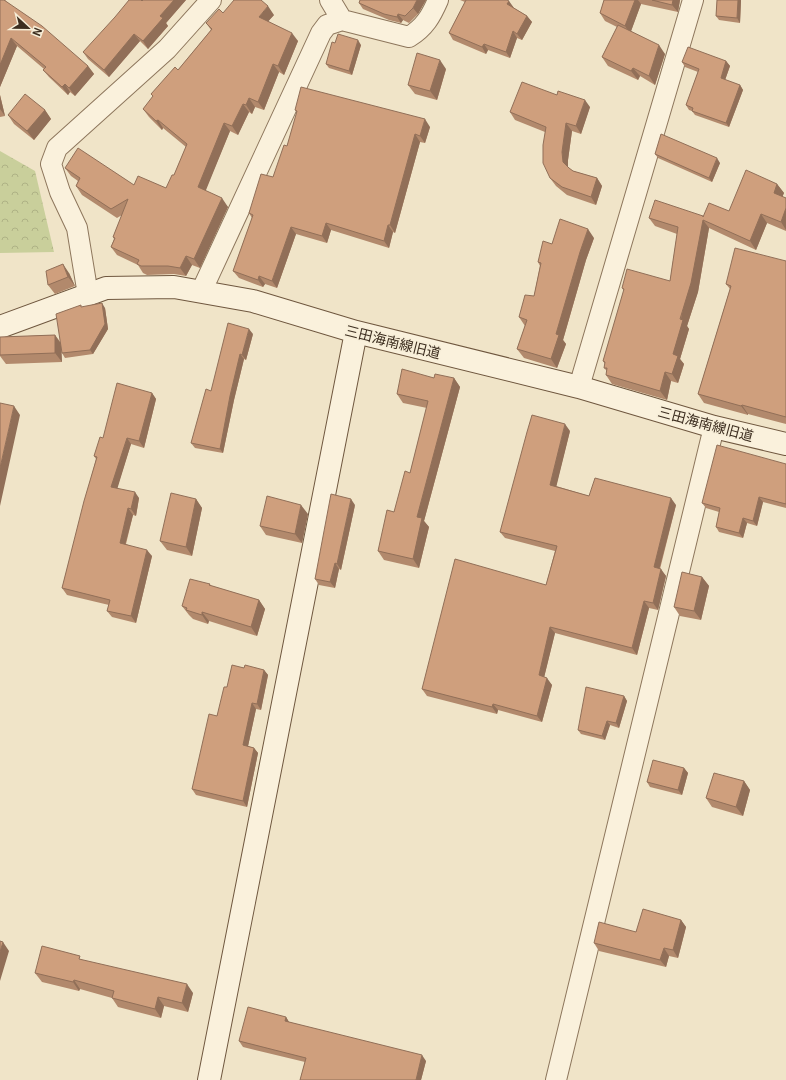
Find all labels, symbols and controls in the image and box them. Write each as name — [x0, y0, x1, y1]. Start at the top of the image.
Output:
north arrow — [8, 8, 48, 48]
text: N — [29, 25, 47, 39]
street label: 三田海南線旧道 — [343, 319, 443, 363]
street label: 三田海南線旧道 — [656, 401, 756, 445]

